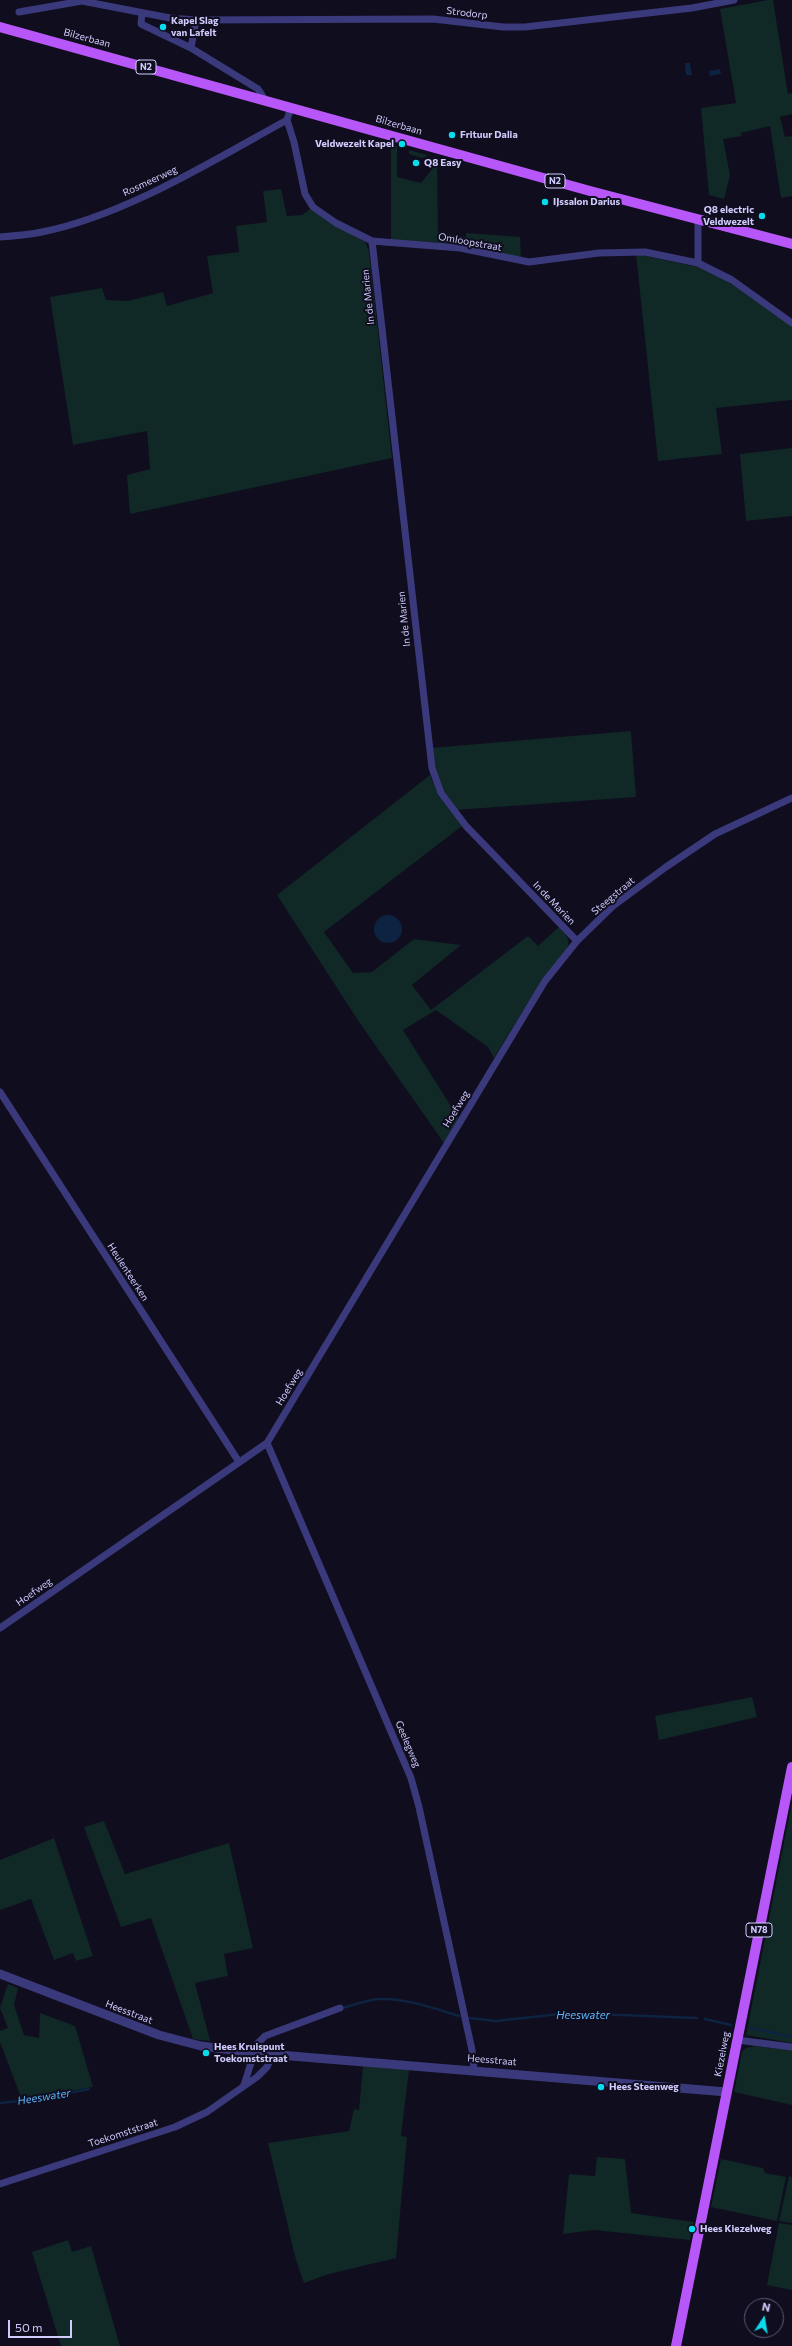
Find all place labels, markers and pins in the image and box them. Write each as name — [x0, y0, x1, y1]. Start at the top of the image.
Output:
place label: Kapel Slag van Lafelt — [171, 15, 219, 38]
marker: Kapel Slag van Lafelt — [158, 22, 168, 32]
place label: Frituur Dalia — [460, 129, 518, 141]
marker: Frituur Dalia — [447, 130, 457, 140]
place label: Veldwezelt Kapel — [315, 138, 394, 150]
marker: Veldwezelt Kapel — [397, 139, 407, 149]
place label: Q8 Easy — [424, 157, 462, 169]
marker: Q8 Easy — [411, 158, 421, 168]
place label: IJssalon Darius — [553, 196, 620, 208]
marker: IJssalon Darius — [540, 197, 550, 207]
place label: Q8 electric Veldwezelt — [703, 204, 754, 228]
marker: Q8 electric Veldwezelt — [757, 211, 767, 221]
place label: Hees Kruispunt Toekomststraat — [214, 2041, 288, 2064]
marker: Hees Kruispunt Toekomststraat — [201, 2048, 211, 2058]
place label: Hees Steenweg — [609, 2081, 679, 2093]
marker: Hees Steenweg — [596, 2082, 606, 2092]
place label: Hees Kiezelweg — [700, 2223, 772, 2235]
marker: Hees Kiezelweg — [687, 2224, 697, 2234]

